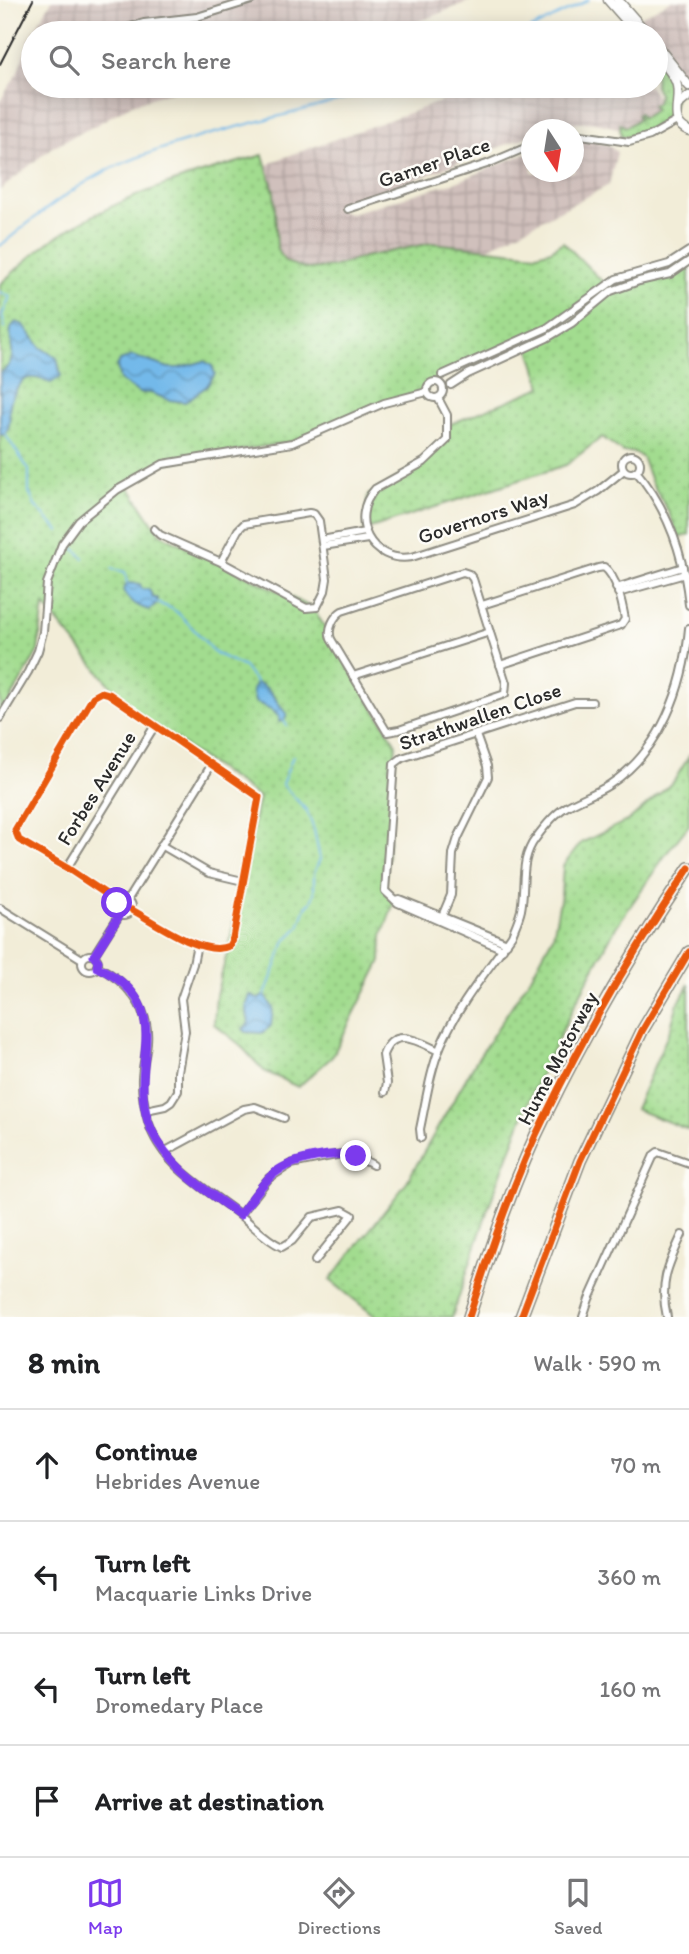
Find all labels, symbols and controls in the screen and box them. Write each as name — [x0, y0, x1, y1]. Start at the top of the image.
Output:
search box — [21, 21, 668, 98]
icon: search — [45, 41, 83, 79]
text: Search here — [101, 44, 231, 76]
north arrow — [521, 119, 584, 182]
street label: Garner Place — [375, 131, 493, 193]
street label: Governors Way — [415, 483, 552, 549]
street label: Strathwallen Close — [396, 677, 564, 755]
street label: Forbes Avenue — [51, 726, 141, 850]
route start — [101, 887, 132, 918]
street label: Hume Motorway — [511, 987, 603, 1129]
route end — [340, 1140, 371, 1171]
text: 8 min — [28, 1344, 100, 1381]
text: Walk · 590 m — [533, 1349, 661, 1377]
text: Continue — [95, 1435, 198, 1467]
icon: ahead — [28, 1446, 66, 1484]
text: 70 m — [611, 1451, 661, 1479]
text: Hebrides Avenue — [95, 1467, 260, 1495]
text: Turn left — [95, 1547, 191, 1579]
icon: left — [28, 1558, 66, 1596]
text: 360 m — [598, 1563, 661, 1591]
text: Macquarie Links Drive — [95, 1579, 312, 1607]
text: Turn left — [95, 1659, 191, 1691]
icon: left — [28, 1670, 66, 1708]
text: 160 m — [599, 1675, 661, 1703]
text: Dromedary Place — [95, 1691, 263, 1719]
icon: arrive — [28, 1782, 66, 1820]
text: Arrive at destination — [95, 1785, 324, 1817]
tab: Map — [86, 1874, 124, 1939]
tab: Directions — [297, 1874, 381, 1939]
tab: Saved — [554, 1874, 602, 1939]

